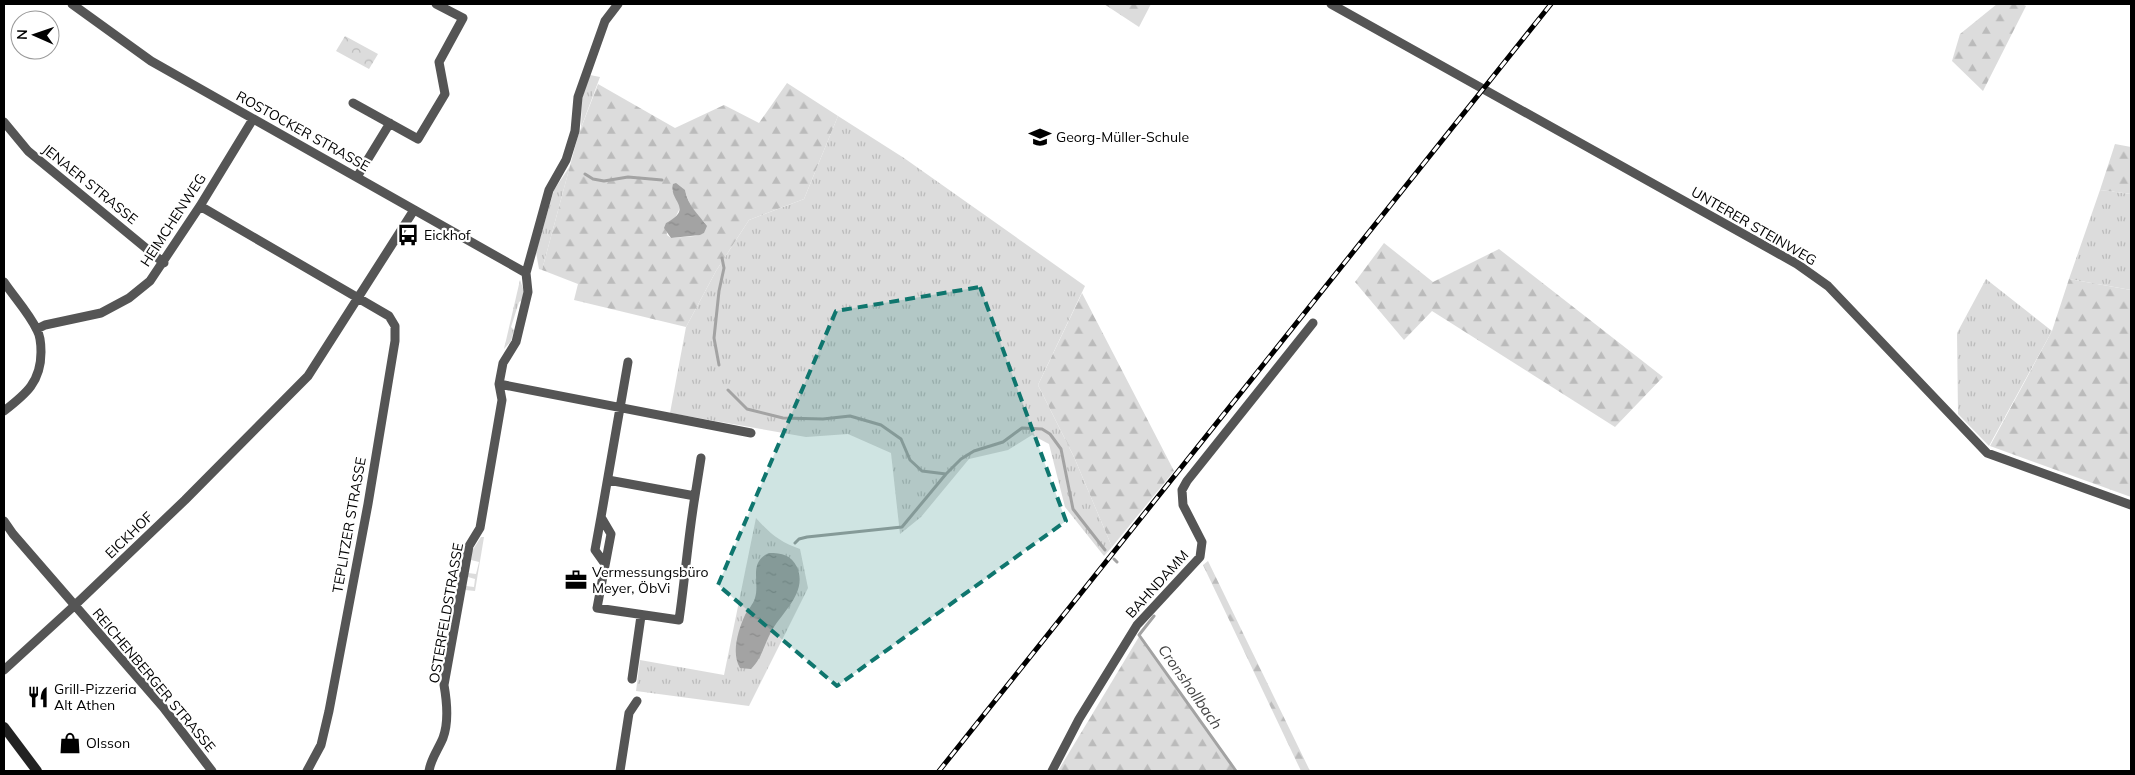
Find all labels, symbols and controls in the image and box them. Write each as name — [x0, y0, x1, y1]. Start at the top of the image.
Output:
north arrow — [10, 10, 60, 60]
text: N — [13, 29, 31, 40]
street label: ROSTOCKER STRASSE — [233, 87, 373, 175]
school or university icon: Georg-Müller-Schule — [1027, 124, 1053, 150]
place label: Georg-Müller-Schule — [1056, 128, 1189, 146]
street label: JENAER STRASSE — [39, 140, 141, 228]
street label: HEIMCHENWEG — [136, 170, 210, 270]
street label: UNTERER STEINWEG — [1688, 183, 1820, 269]
bus stop icon: Eickhof — [395, 222, 421, 248]
place label: Eickhof — [424, 226, 471, 244]
street label: TEPLITZER STRASSE — [328, 456, 370, 594]
street label: EICKHOF — [101, 508, 157, 562]
street label: OSTERFELDSTRASSE — [425, 541, 467, 685]
street label: BAHNDAMM — [1122, 546, 1192, 622]
place label: Vermessungsbüro Meyer, ÖbVi — [592, 563, 709, 597]
office icon: Vermessungsbüro Meyer, ÖbVi — [563, 567, 589, 593]
street label: REICHENBERGER STRASSE — [89, 604, 219, 756]
water label: Cronshollbach — [1154, 641, 1227, 733]
place label: Grill-Pizzeria Alt Athen — [54, 680, 137, 714]
restaurant icon: Grill-Pizzeria Alt Athen — [25, 684, 51, 710]
shop icon: Olsson — [57, 730, 83, 756]
place label: Olsson — [86, 734, 130, 752]

